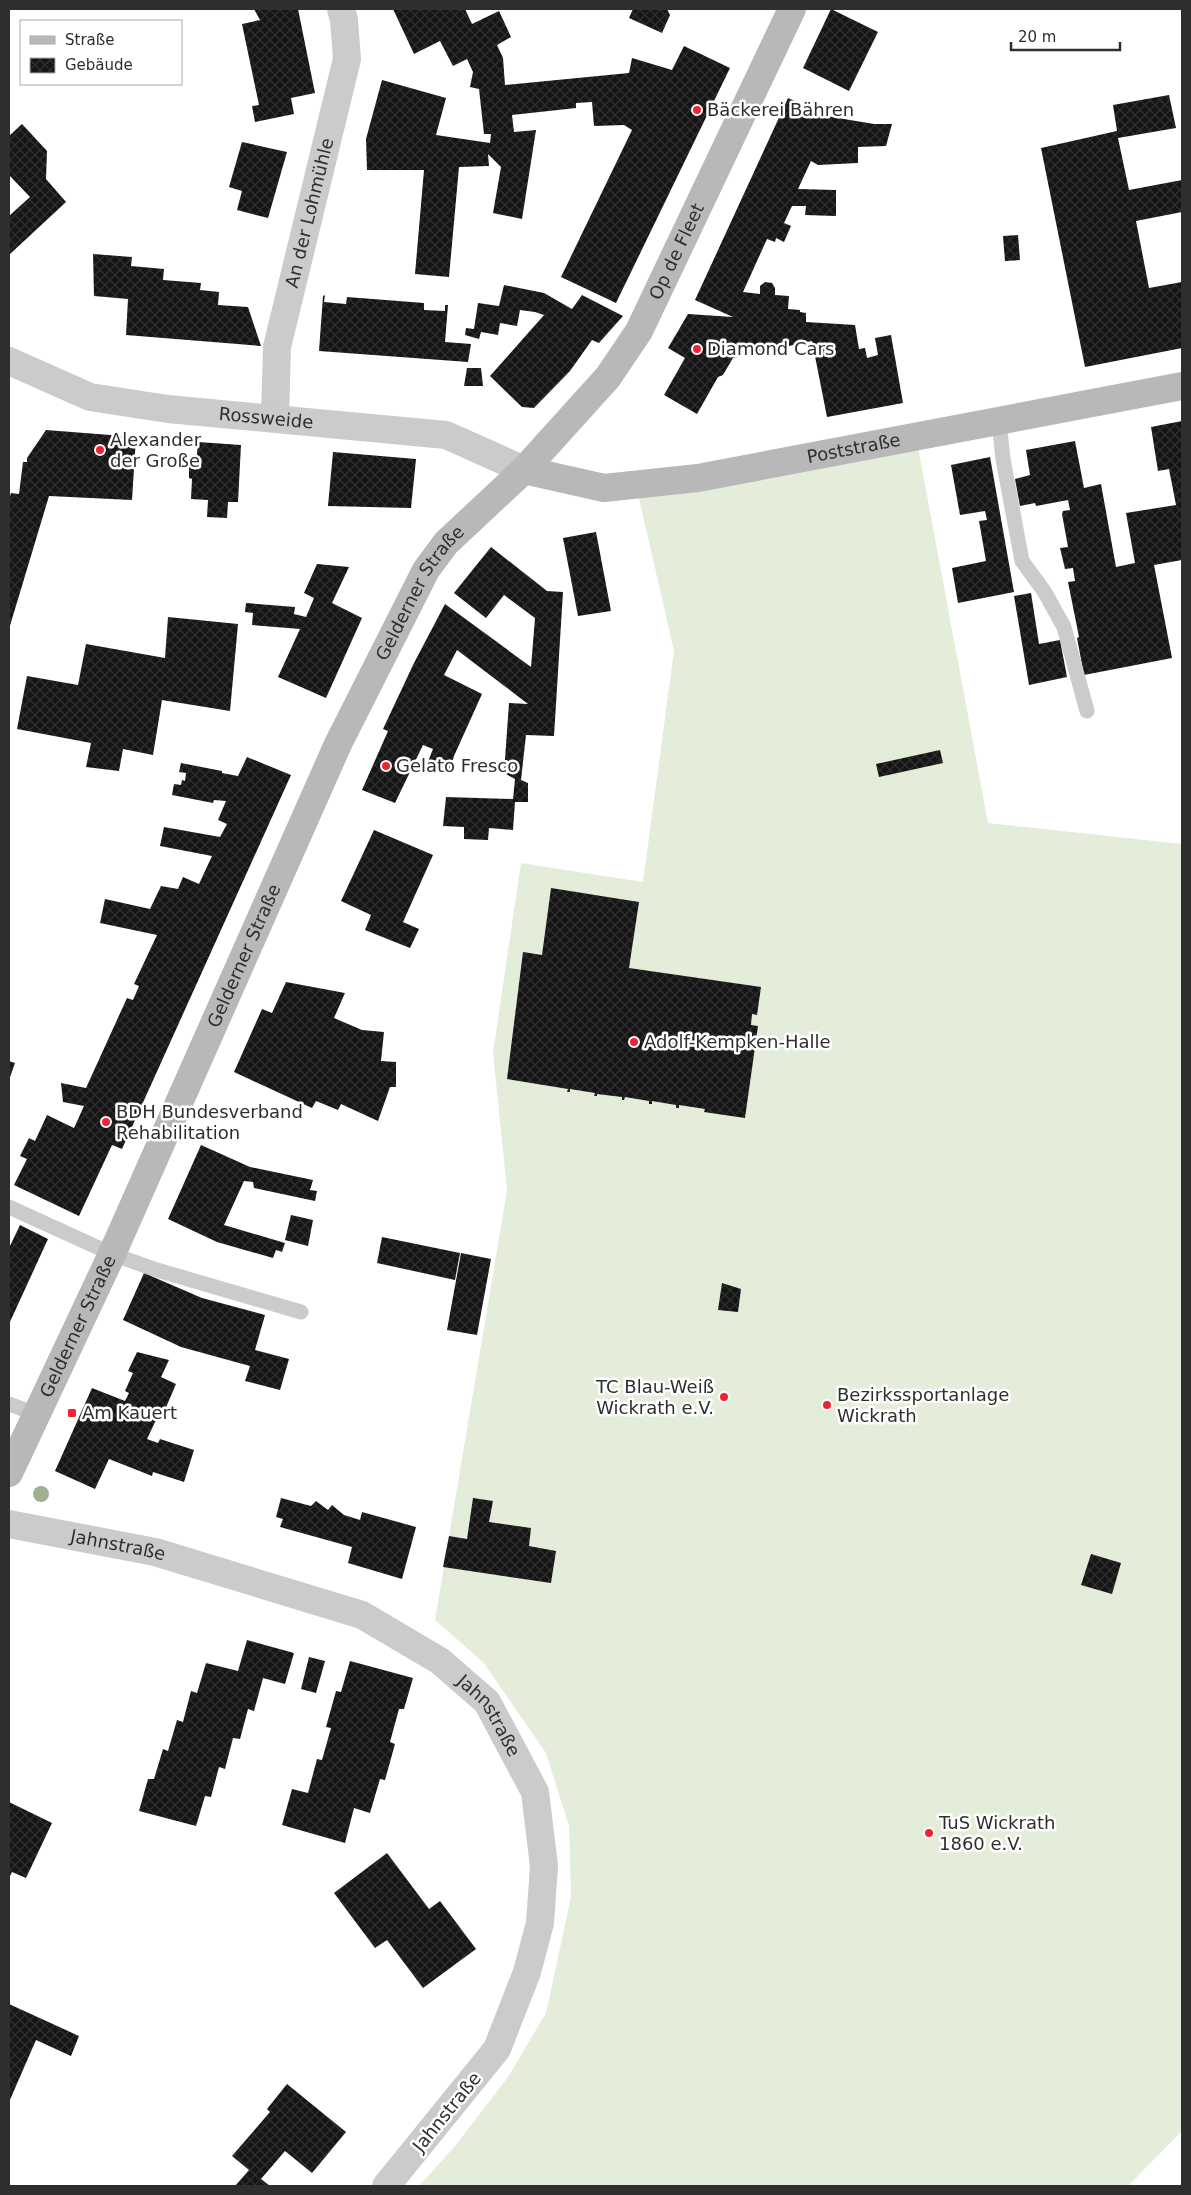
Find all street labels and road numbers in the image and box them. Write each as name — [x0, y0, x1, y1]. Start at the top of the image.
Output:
street label: An der Lohmühle — [281, 136, 337, 290]
street label: Op de Fleet — [644, 200, 708, 303]
street label: Rossweide — [218, 403, 314, 433]
street label: Poststraße — [805, 429, 902, 467]
street label: Gelderner Straße — [371, 521, 468, 664]
street label: Gelderner Straße — [203, 881, 285, 1031]
street label: Gelderner Straße — [35, 1252, 120, 1401]
street label: Jahnstraße — [68, 1525, 168, 1565]
street label: Jahnstraße — [452, 1669, 525, 1760]
street label: Jahnstraße — [407, 2068, 485, 2157]

